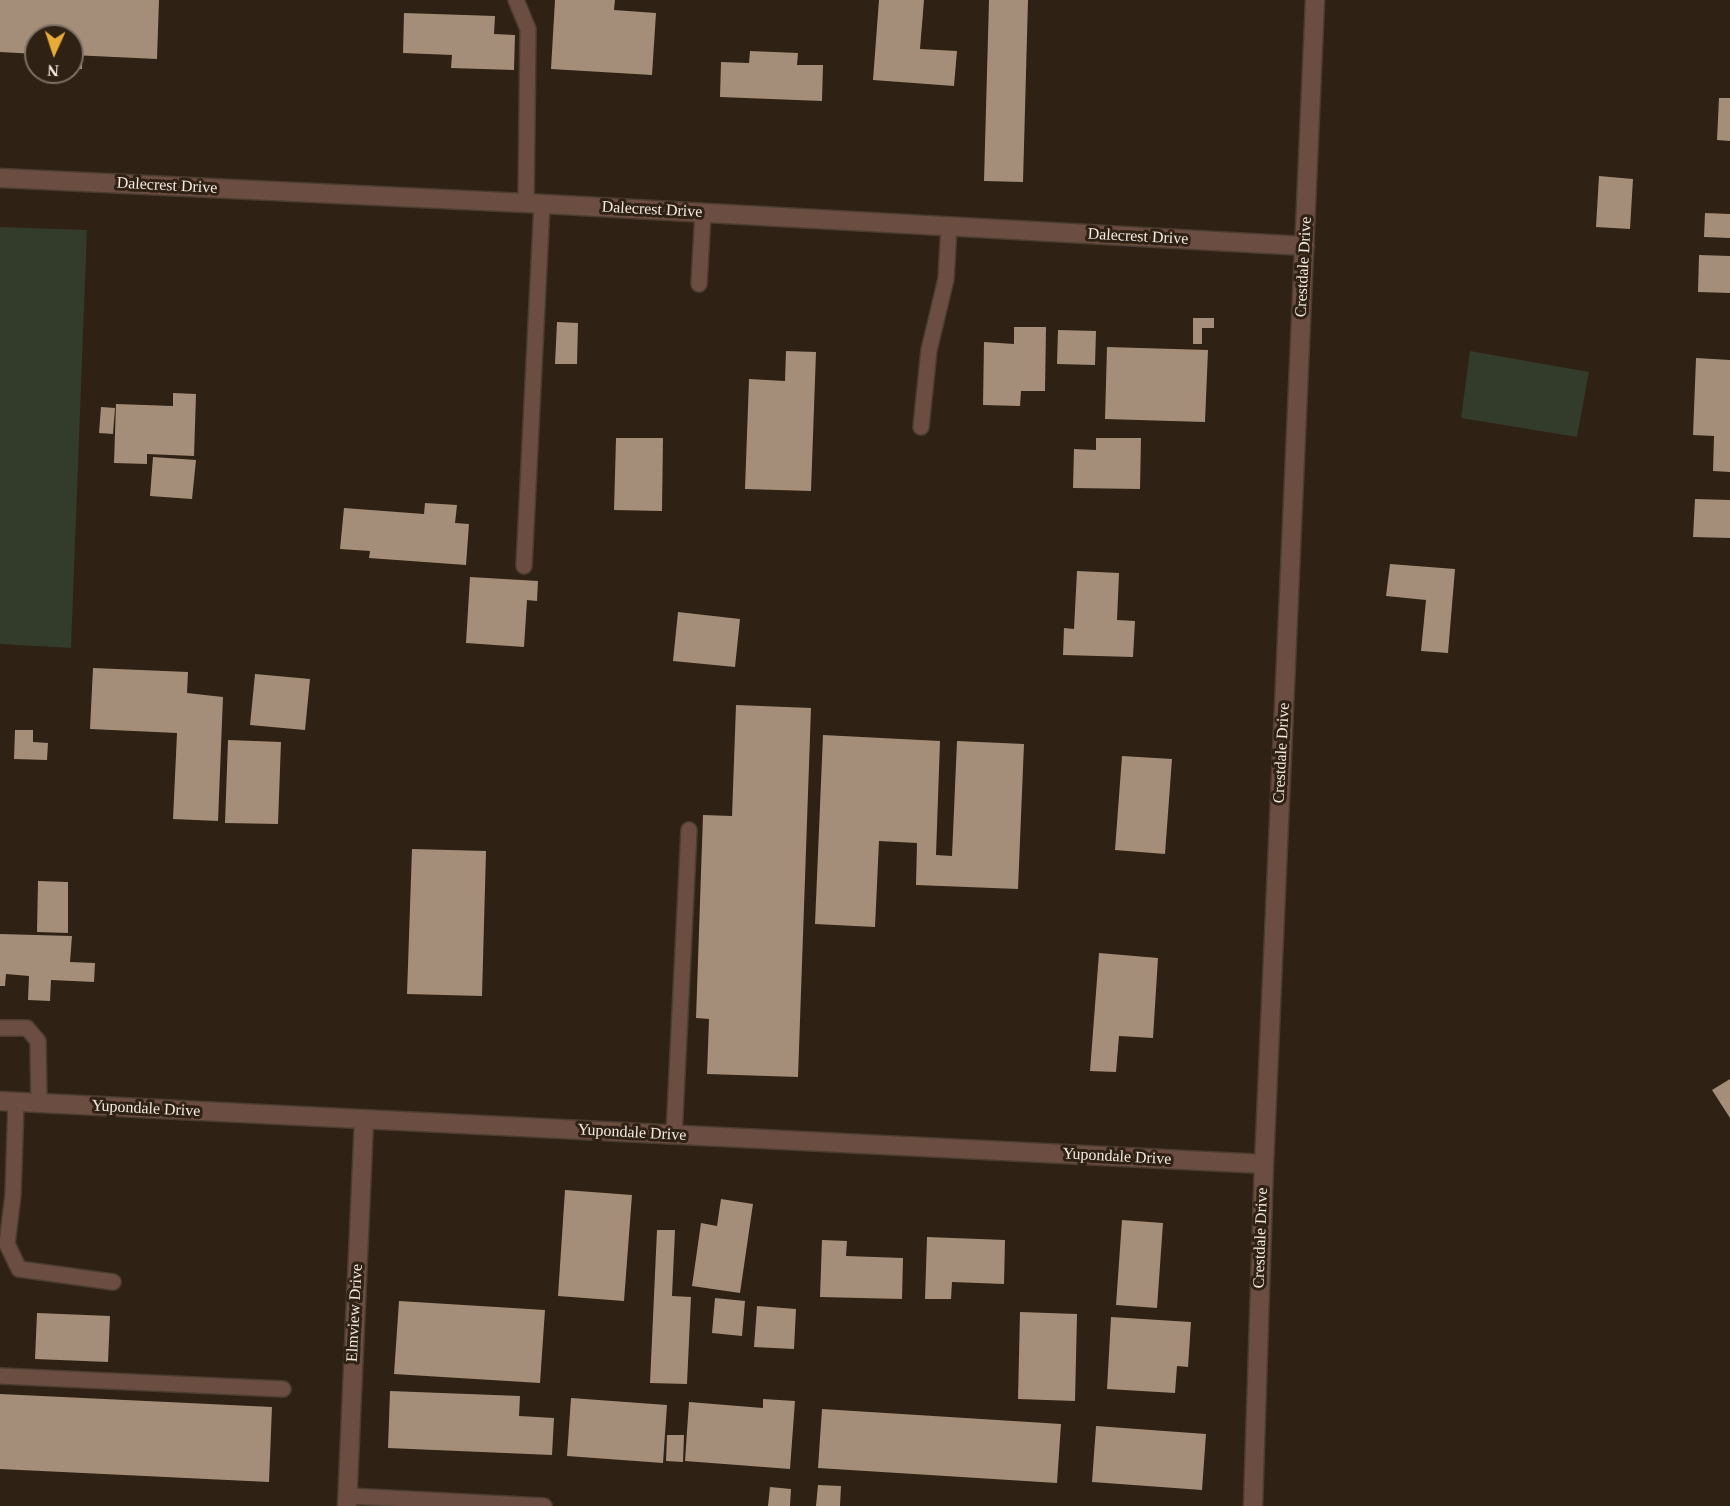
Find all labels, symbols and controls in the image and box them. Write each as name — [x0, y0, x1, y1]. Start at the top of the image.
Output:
north arrow — [24, 24, 84, 84]
text: N — [47, 62, 59, 79]
street label: Dalecrest Drive — [116, 174, 218, 198]
street label: Dalecrest Drive — [601, 198, 703, 222]
street label: Crestdale Drive — [1292, 216, 1316, 318]
street label: Dalecrest Drive — [1087, 225, 1189, 249]
street label: Crestdale Drive — [1270, 702, 1294, 804]
street label: Yupondale Drive — [91, 1097, 201, 1121]
street label: Yupondale Drive — [577, 1121, 687, 1145]
street label: Yupondale Drive — [1062, 1145, 1172, 1169]
street label: Crestdale Drive — [1250, 1187, 1272, 1289]
street label: Elmview Drive — [343, 1263, 367, 1363]

